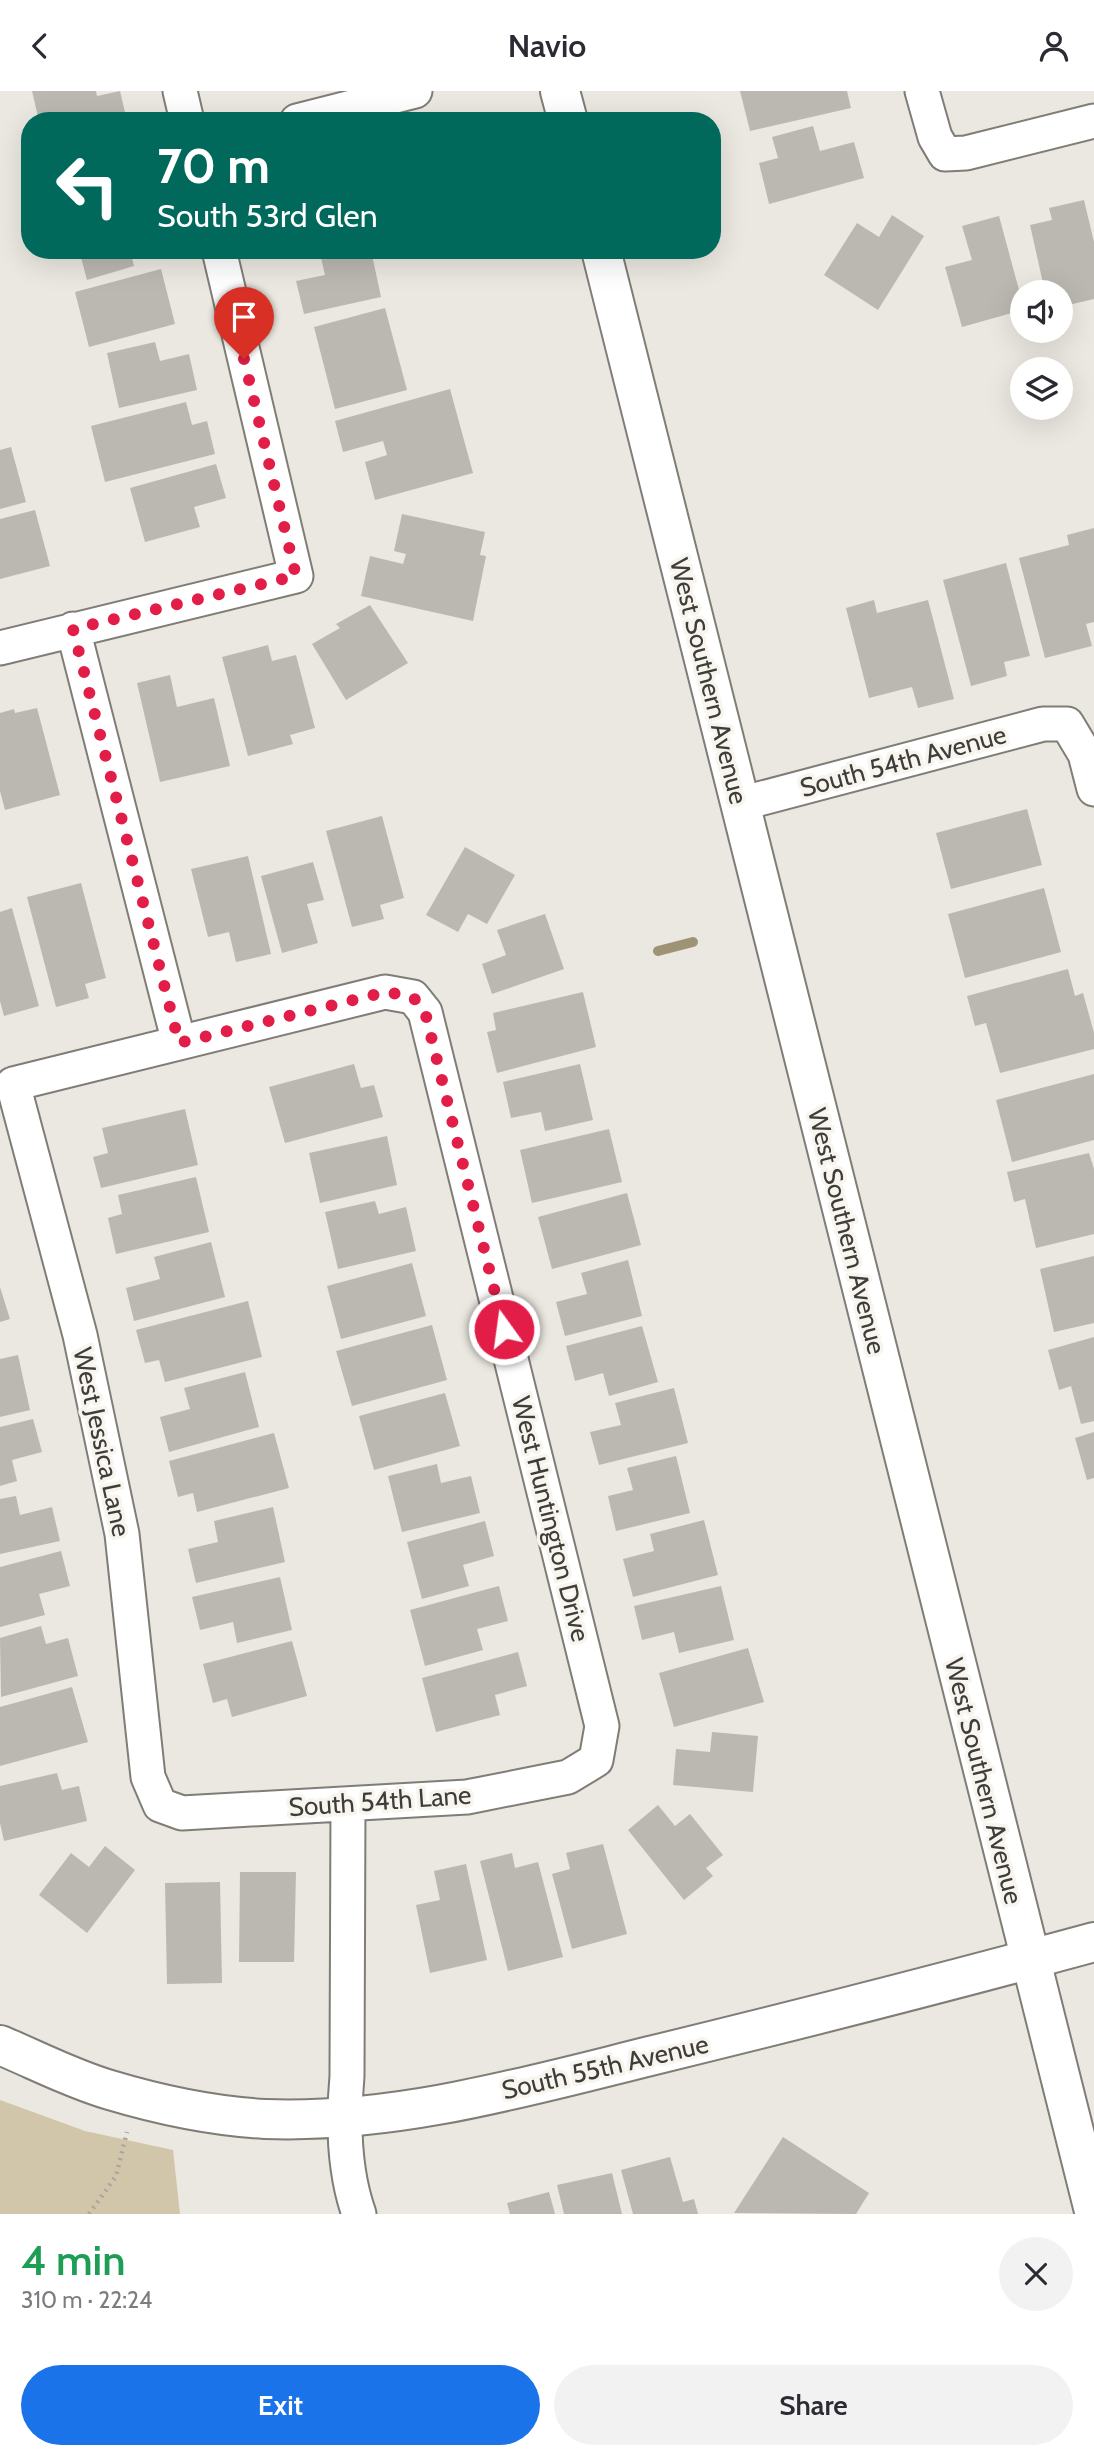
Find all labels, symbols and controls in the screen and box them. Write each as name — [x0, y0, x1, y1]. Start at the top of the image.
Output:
text: Navio — [508, 26, 586, 65]
icon: back — [21, 27, 59, 65]
icon: person — [1035, 27, 1073, 65]
text: 70 m — [157, 136, 270, 195]
icon: left — [42, 140, 133, 231]
text: South 53rd Glen — [157, 196, 378, 235]
map controls — [1010, 280, 1073, 420]
button: sound — [1010, 280, 1073, 343]
pin — [214, 287, 274, 359]
icon: arrive — [225, 298, 263, 336]
button: layers — [1010, 357, 1073, 420]
street label: West Southern Avenue — [663, 555, 755, 807]
street label: South 54th Avenue — [796, 718, 1010, 804]
street label: West Southern Avenue — [801, 1105, 893, 1357]
position arrow — [467, 1292, 541, 1366]
street label: West Jessica Lane — [66, 1345, 138, 1539]
street label: West Huntington Drive — [505, 1393, 597, 1645]
street label: West Southern Avenue — [938, 1655, 1030, 1907]
street label: South 54th Lane — [288, 1779, 472, 1823]
street label: South 55th Avenue — [499, 2028, 711, 2106]
text: 4 min — [21, 2234, 125, 2286]
button: close — [999, 2237, 1073, 2311]
text: 310 m · 22:24 — [21, 2286, 152, 2314]
button: Exit — [21, 2365, 540, 2445]
button: Share — [554, 2365, 1073, 2445]

